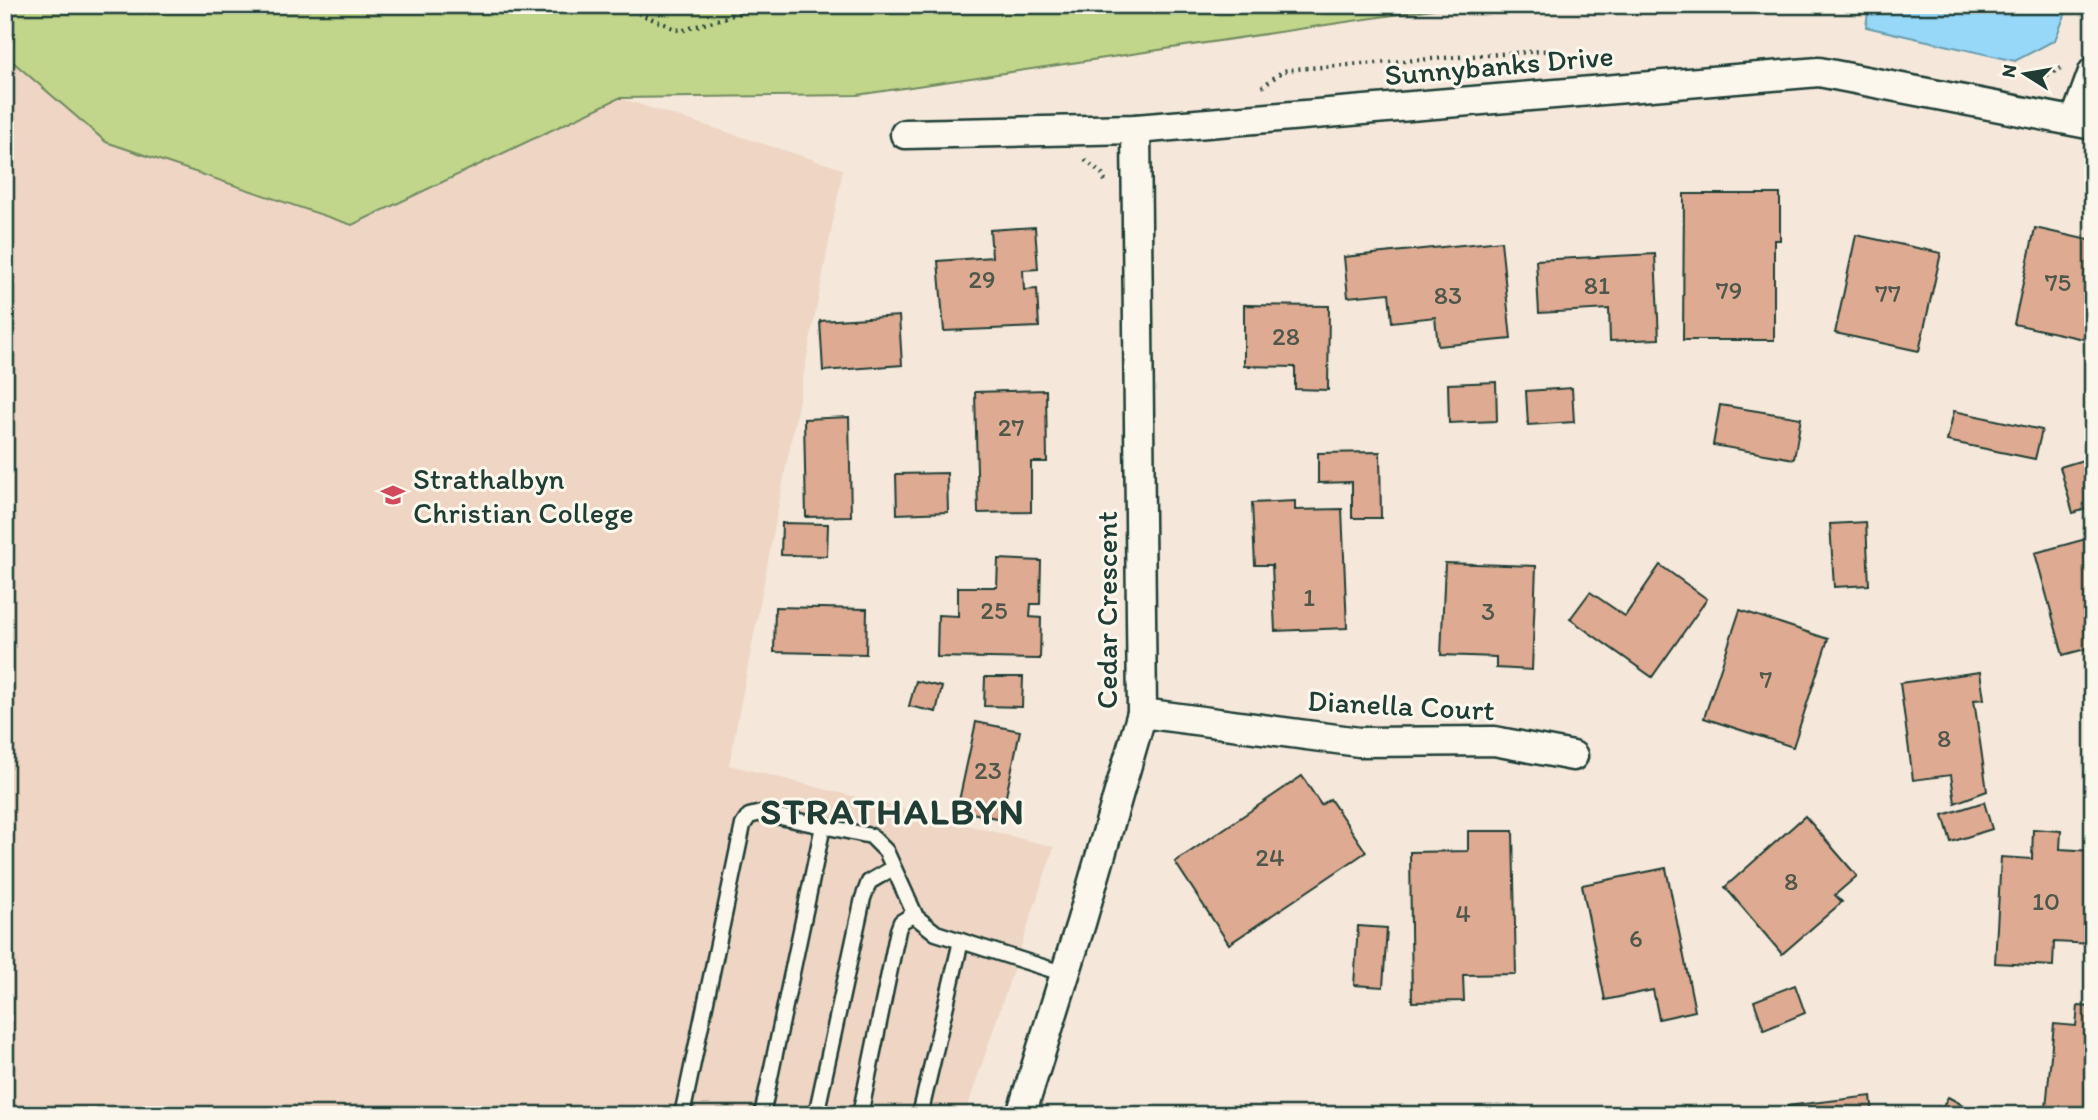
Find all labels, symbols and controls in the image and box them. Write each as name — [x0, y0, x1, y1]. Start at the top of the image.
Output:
street label: Sunnybanks Drive — [1383, 37, 1615, 93]
north arrow — [1990, 38, 2060, 108]
text: N — [1996, 62, 2021, 79]
house number: 29 — [968, 263, 996, 295]
house number: 75 — [2045, 266, 2071, 298]
house number: 81 — [1584, 269, 1610, 301]
house number: 79 — [1716, 274, 1742, 306]
house number: 77 — [1875, 277, 1901, 309]
house number: 83 — [1434, 279, 1462, 311]
house number: 28 — [1272, 320, 1300, 352]
house number: 27 — [998, 411, 1024, 443]
place label: Strathalbyn Christian College — [413, 460, 634, 531]
school or university icon: Strathalbyn Christian College — [379, 481, 407, 509]
street label: Cedar Crescent — [1088, 511, 1125, 709]
house number: 1 — [1303, 581, 1315, 613]
house number: 25 — [980, 594, 1008, 626]
house number: 3 — [1481, 595, 1495, 627]
house number: 7 — [1760, 663, 1773, 695]
street label: Dianella Court — [1306, 682, 1496, 728]
house number: 8 — [1937, 722, 1951, 754]
house number: 23 — [974, 754, 1002, 786]
district label: STRATHALBYN — [760, 789, 1026, 833]
house number: 24 — [1255, 841, 1285, 873]
house number: 8 — [1784, 865, 1798, 897]
house number: 10 — [2032, 885, 2060, 917]
house number: 4 — [1455, 897, 1471, 929]
house number: 6 — [1629, 922, 1643, 954]

